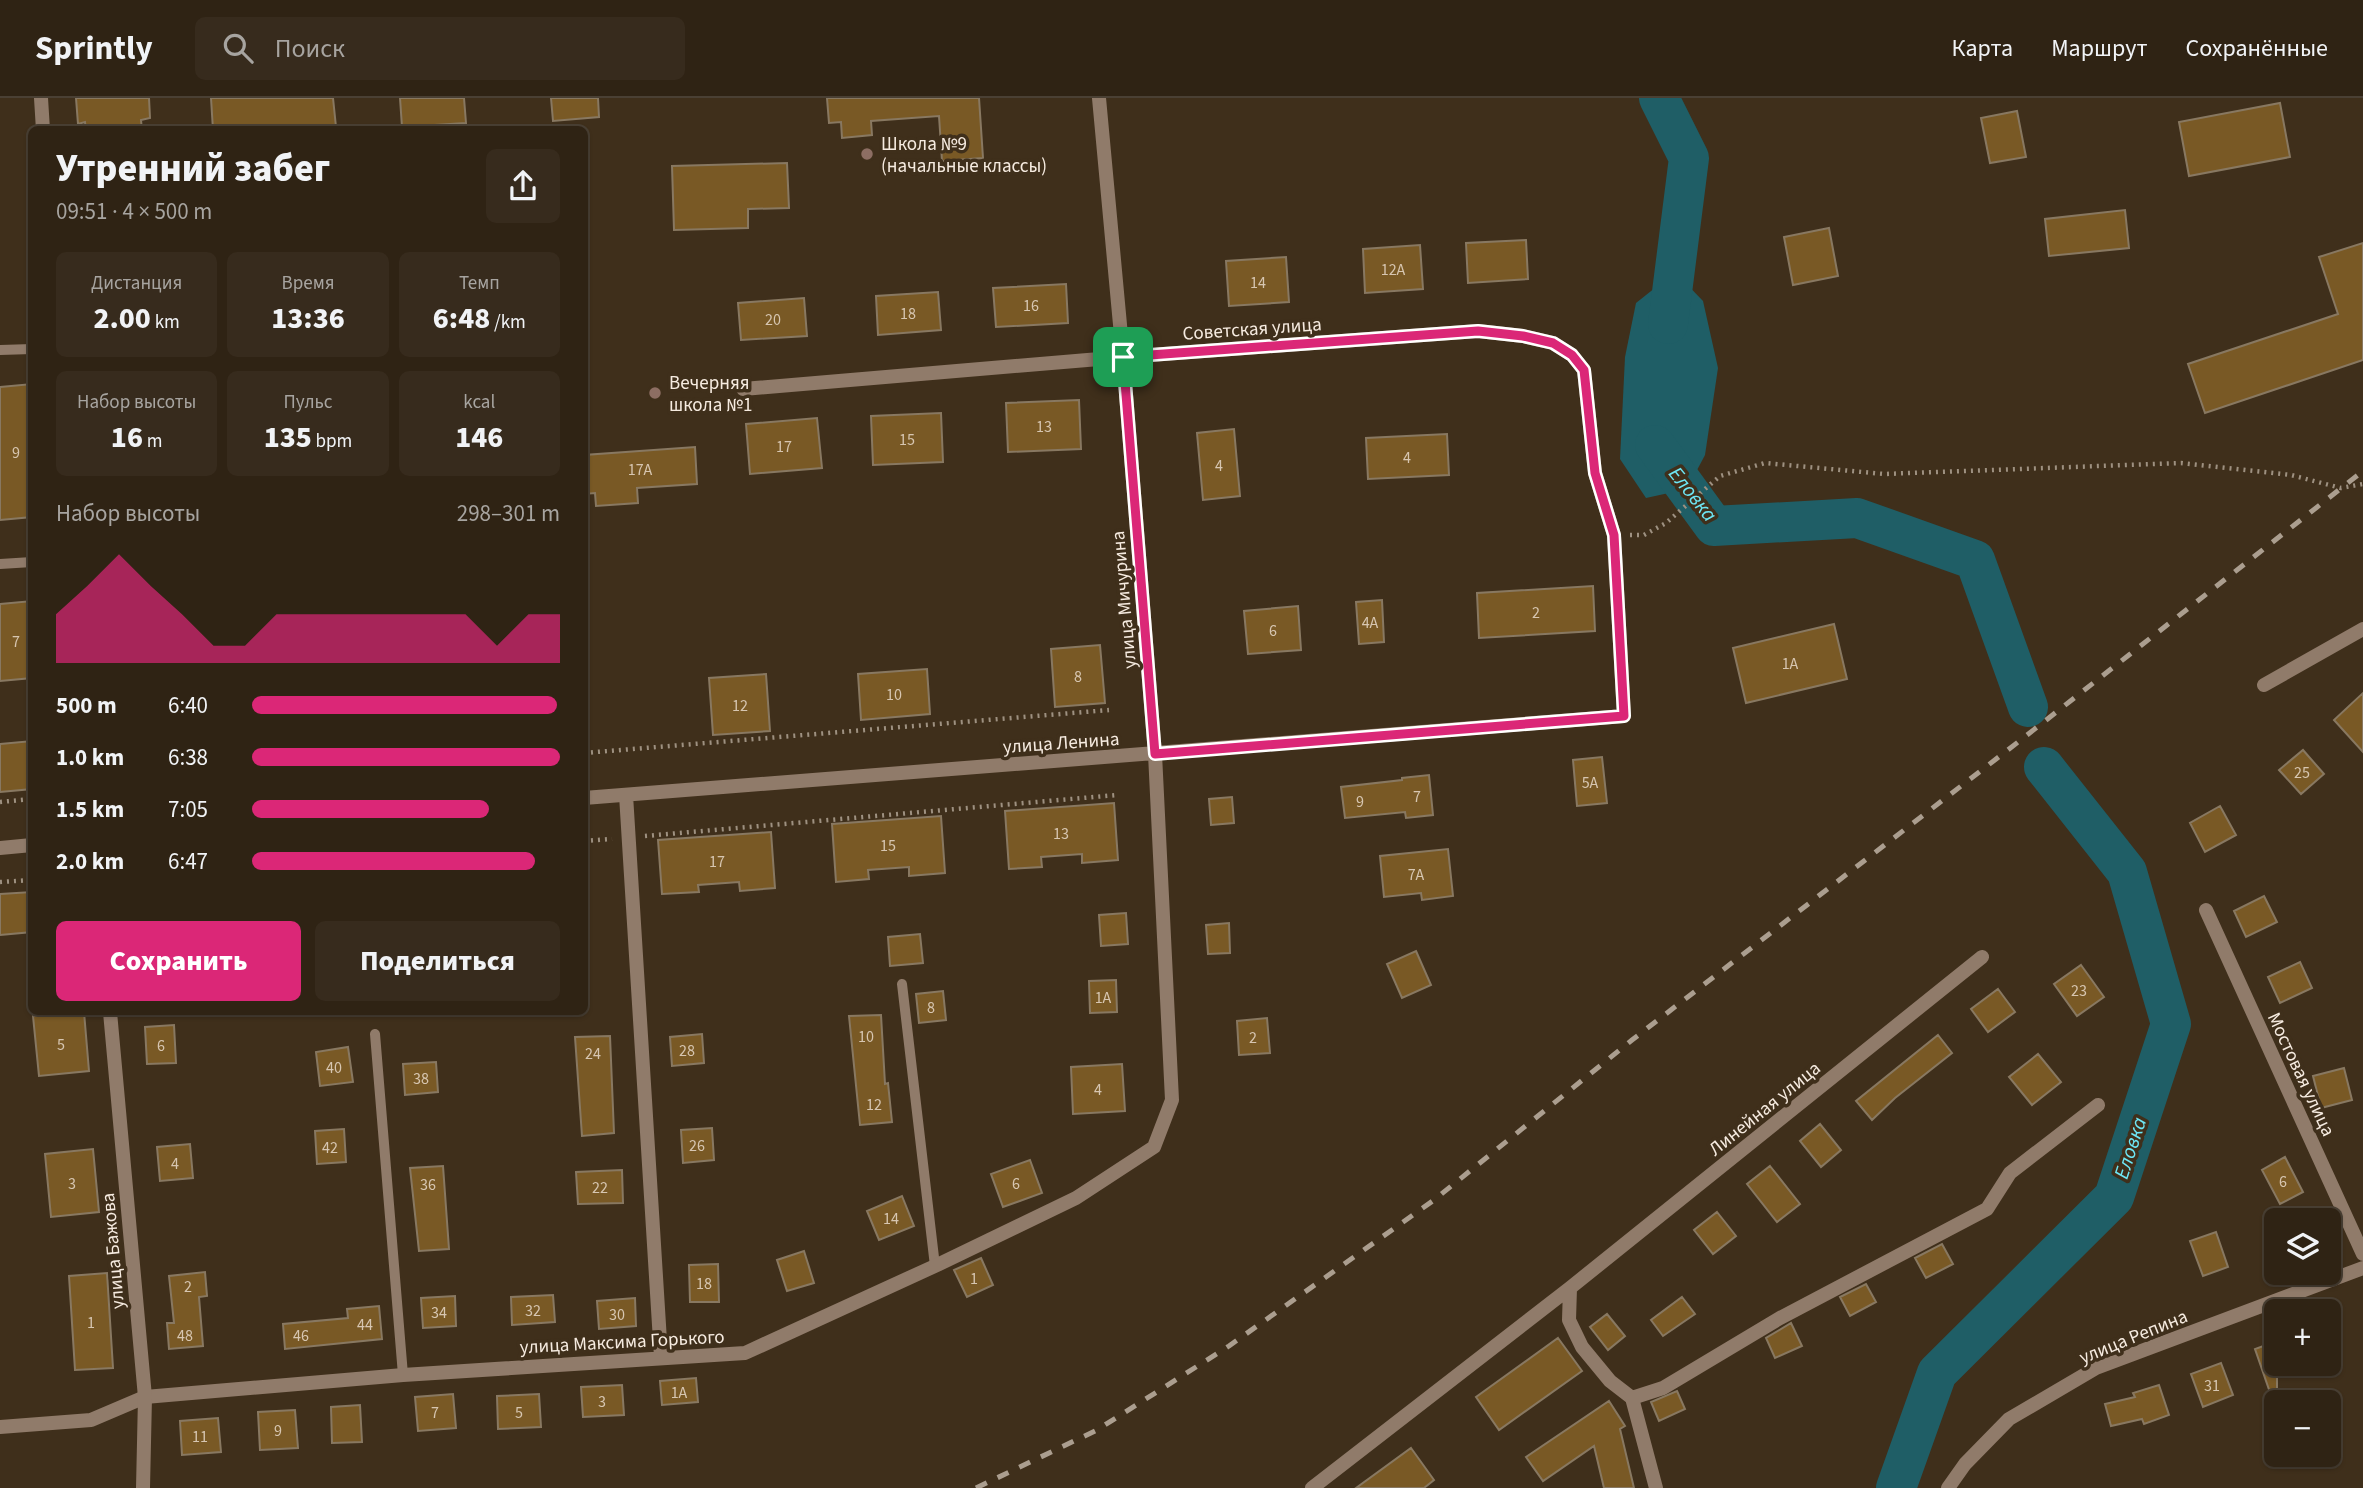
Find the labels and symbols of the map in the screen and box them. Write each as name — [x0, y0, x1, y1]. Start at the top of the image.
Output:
place label: Школа №9 (начальные классы) — [881, 131, 1047, 180]
marker: Школа №9 (начальные классы) — [859, 146, 875, 162]
house number: 12А — [1381, 259, 1406, 281]
house number: 14 — [1250, 272, 1266, 294]
house number: 16 — [1023, 295, 1039, 317]
house number: 18 — [900, 303, 916, 325]
house number: 20 — [765, 309, 781, 331]
street label: Советская улица — [1182, 311, 1323, 348]
pin — [1093, 327, 1153, 387]
place label: Вечерняя школа №1 — [669, 370, 752, 419]
marker: Вечерняя школа №1 — [647, 385, 663, 401]
house number: 13 — [1036, 416, 1052, 438]
house number: 15 — [899, 429, 915, 451]
house number: 17 — [776, 436, 792, 458]
house number: 9 — [12, 442, 20, 464]
house number: 4 — [1403, 447, 1411, 469]
house number: 4 — [1215, 455, 1223, 477]
house number: 17А — [628, 459, 653, 481]
water label: Еловка — [1661, 460, 1725, 528]
street label: улица Мичурина — [1105, 530, 1144, 670]
house number: 2 — [1532, 602, 1540, 624]
house number: 4А — [1362, 612, 1379, 634]
house number: 6 — [1269, 620, 1277, 642]
house number: 7 — [12, 631, 20, 653]
house number: 1А — [1782, 653, 1799, 675]
house number: 8 — [1074, 666, 1082, 688]
house number: 10 — [886, 684, 902, 706]
house number: 12 — [732, 695, 748, 717]
street label: улица Ленина — [1002, 726, 1120, 761]
house number: 25 — [2294, 762, 2310, 784]
house number: 5А — [1582, 772, 1599, 794]
house number: 7 — [1413, 786, 1421, 808]
house number: 9 — [1356, 791, 1364, 813]
house number: 13 — [1053, 823, 1069, 845]
house number: 15 — [880, 835, 896, 857]
house number: 17 — [709, 851, 725, 873]
house number: 7А — [1408, 864, 1425, 886]
house number: 23 — [2071, 980, 2087, 1002]
house number: 1А — [1095, 987, 1112, 1009]
house number: 8 — [927, 997, 935, 1019]
street label: Мостовая улица — [2260, 1008, 2341, 1141]
house number: 10 — [858, 1026, 874, 1048]
house number: 2 — [1249, 1027, 1257, 1049]
house number: 5 — [57, 1034, 65, 1056]
house number: 6 — [157, 1035, 165, 1057]
house number: 28 — [679, 1040, 695, 1062]
house number: 24 — [585, 1043, 601, 1065]
street label: Линейная улица — [1703, 1056, 1827, 1163]
house number: 40 — [326, 1057, 342, 1079]
house number: 38 — [413, 1068, 429, 1090]
house number: 4 — [1094, 1079, 1102, 1101]
house number: 12 — [866, 1094, 882, 1116]
water label: Еловка — [2106, 1113, 2154, 1183]
house number: 26 — [689, 1135, 705, 1157]
house number: 42 — [322, 1137, 338, 1159]
house number: 4 — [171, 1153, 179, 1175]
house number: 6 — [2279, 1171, 2287, 1193]
house number: 3 — [68, 1173, 76, 1195]
house number: 6 — [1012, 1173, 1020, 1195]
house number: 36 — [420, 1174, 436, 1196]
house number: 22 — [592, 1177, 608, 1199]
street label: улица Бажова — [95, 1192, 132, 1310]
house number: 14 — [883, 1208, 899, 1230]
house number: 1 — [970, 1268, 978, 1290]
house number: 18 — [696, 1273, 712, 1295]
house number: 2 — [184, 1276, 192, 1298]
house number: 32 — [525, 1300, 541, 1322]
house number: 34 — [431, 1302, 447, 1324]
street label: улица Репина — [2075, 1303, 2192, 1371]
house number: 30 — [609, 1304, 625, 1326]
house number: 1 — [87, 1312, 95, 1334]
house number: 44 — [357, 1314, 373, 1336]
street label: улица Максима Горького — [519, 1324, 725, 1361]
house number: 48 — [177, 1325, 193, 1347]
house number: 46 — [293, 1325, 309, 1347]
house number: 31 — [2204, 1375, 2220, 1397]
house number: 1А — [671, 1382, 688, 1404]
house number: 3 — [598, 1391, 606, 1413]
house number: 7 — [431, 1402, 439, 1424]
house number: 5 — [515, 1402, 523, 1424]
house number: 9 — [274, 1420, 282, 1442]
house number: 11 — [192, 1426, 208, 1448]

